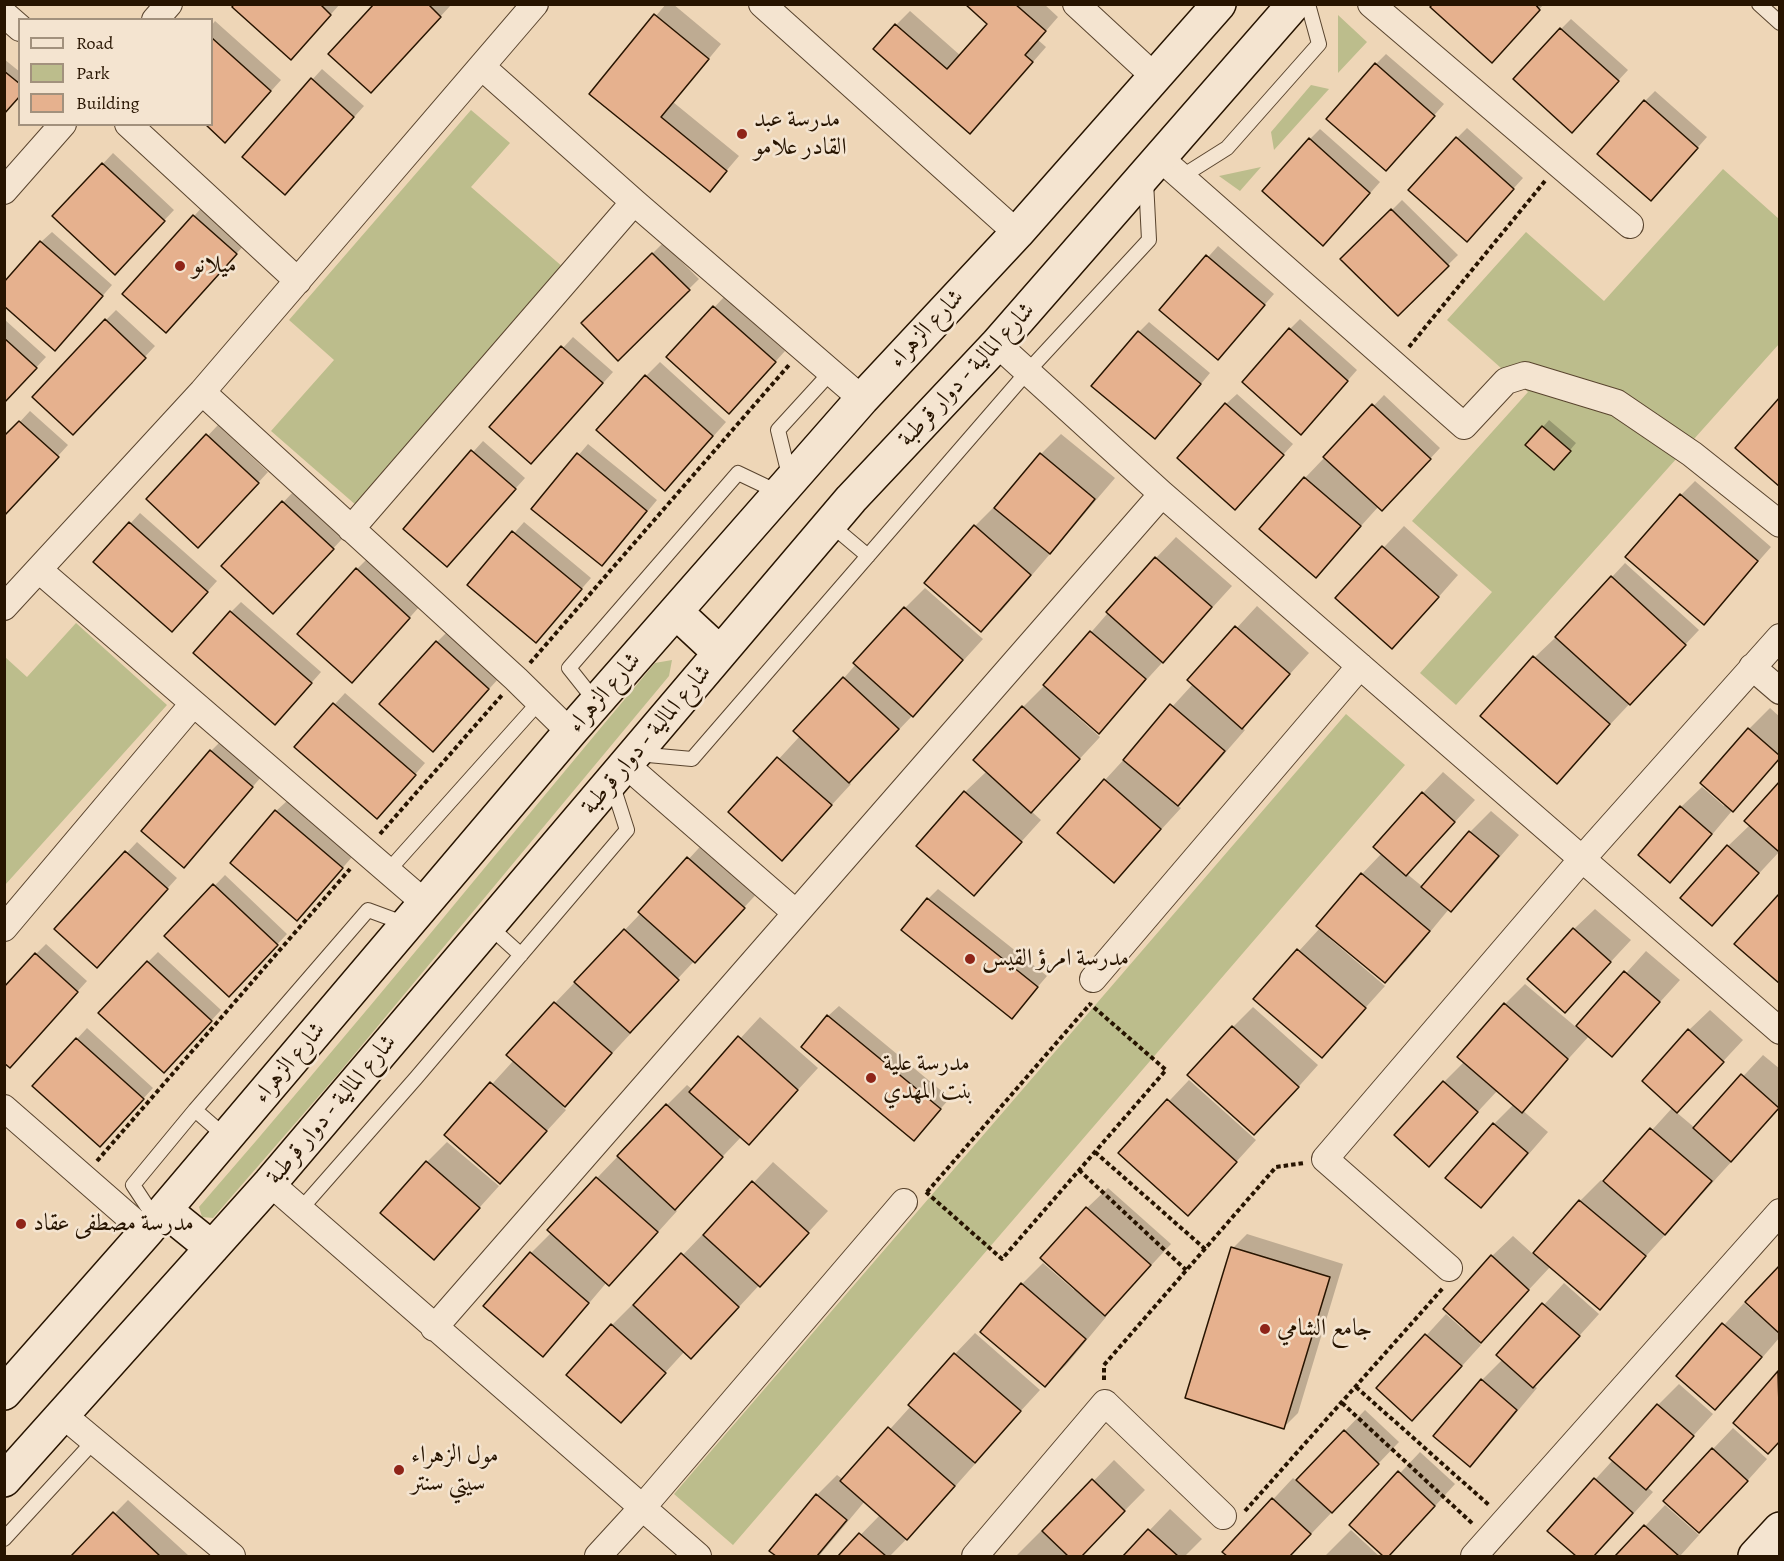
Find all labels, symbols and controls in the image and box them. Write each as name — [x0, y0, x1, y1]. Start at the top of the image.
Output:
legend — [18, 18, 213, 126]
text: Road — [76, 31, 113, 55]
text: Park — [76, 61, 110, 85]
text: Building — [76, 91, 140, 115]
place label: مدرسة عبد القادر علامو — [754, 106, 847, 162]
marker: مدرسة عبد القادر علامو — [735, 127, 749, 141]
place label: ميلانو — [192, 252, 237, 280]
marker: ميلانو — [173, 259, 187, 273]
street label: شارع الزهراء — [883, 284, 971, 374]
street label: شارع المالية - دوار قرطبة — [893, 297, 1041, 453]
street label: شارع الزهراء — [562, 647, 648, 739]
street label: شارع المالية - دوار قرطبة — [576, 659, 718, 821]
place label: مدرسة امرؤ القيس — [982, 945, 1129, 973]
marker: مدرسة امرؤ القيس — [963, 952, 977, 966]
street label: شارع الزهراء — [248, 1016, 332, 1110]
street label: شارع المالية - دوار قرطبة — [261, 1029, 403, 1191]
place label: مدرسة علية بنت المهدي — [883, 1050, 973, 1106]
marker: مدرسة علية بنت المهدي — [864, 1071, 878, 1085]
place label: مدرسة مصطفى عقاد — [33, 1210, 194, 1238]
marker: مدرسة مصطفى عقاد — [14, 1217, 28, 1231]
place label: جامع الشامي — [1277, 1315, 1372, 1343]
marker: جامع الشامي — [1258, 1322, 1272, 1336]
place label: مول الزهراء سيتي سنتر — [411, 1442, 499, 1498]
marker: مول الزهراء سيتي سنتر — [392, 1463, 406, 1477]

